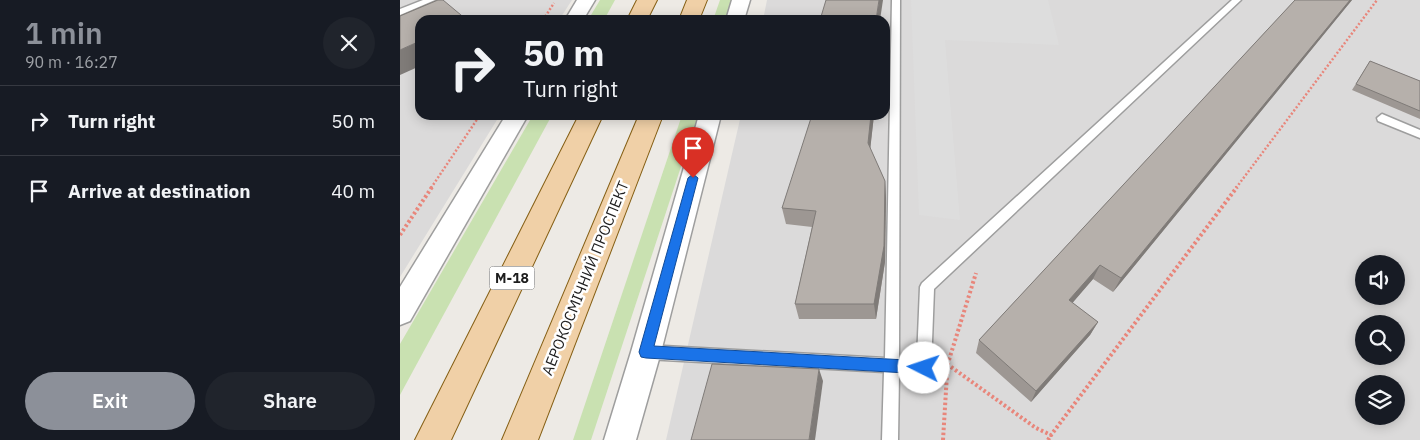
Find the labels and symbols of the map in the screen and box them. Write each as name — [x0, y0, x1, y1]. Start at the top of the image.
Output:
pin — [672, 127, 714, 178]
street label: АЕРОКОСМІЧНИЙ ПРОСПЕКТ — [537, 178, 633, 378]
road number: М-18 — [490, 266, 534, 290]
position arrow — [897, 341, 949, 393]

